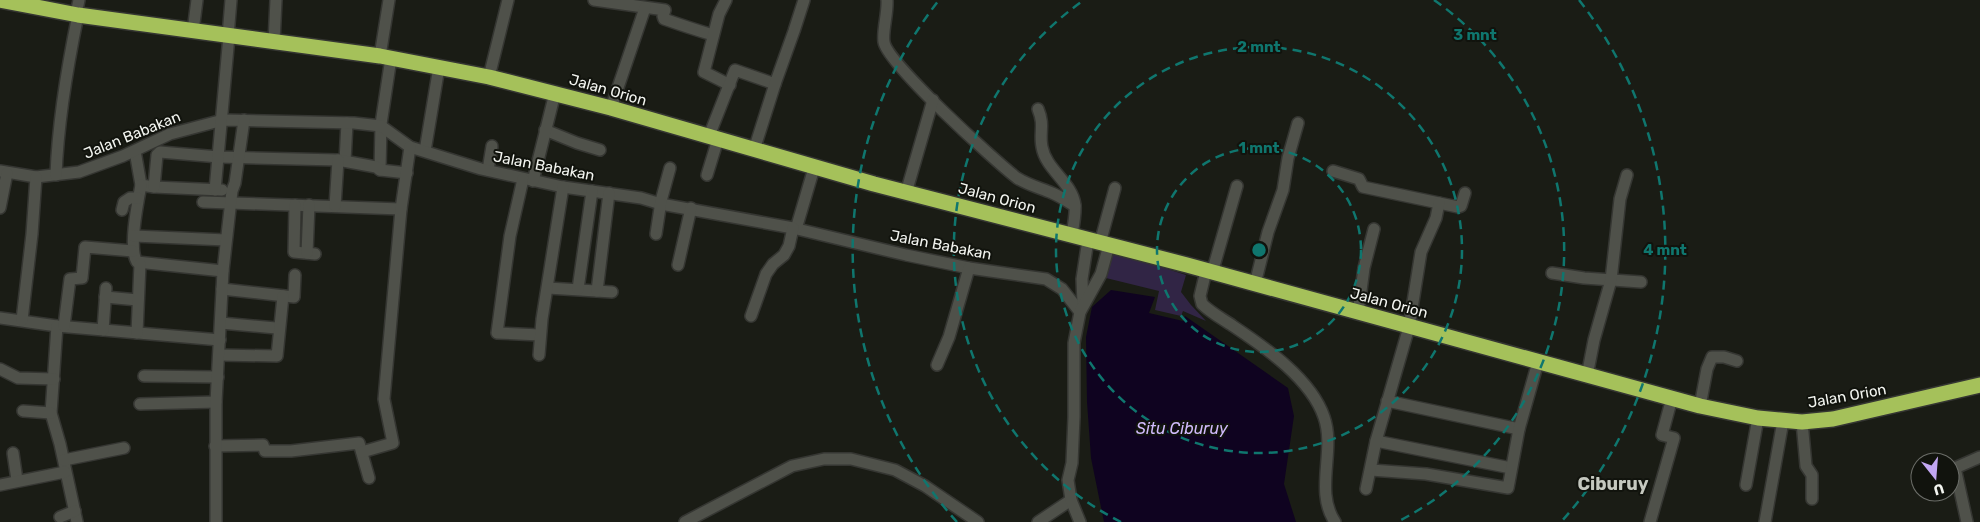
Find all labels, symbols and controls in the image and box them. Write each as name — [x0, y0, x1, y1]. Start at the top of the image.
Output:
text: 3 mnt — [1453, 26, 1497, 44]
text: 2 mnt — [1237, 38, 1281, 56]
street label: Jalan Orion — [567, 70, 649, 110]
street label: Jalan Babakan — [81, 107, 183, 163]
text: 1 mnt — [1239, 139, 1279, 157]
street label: Jalan Babakan — [492, 147, 596, 185]
street label: Jalan Orion — [956, 179, 1038, 217]
street label: Jalan Babakan — [889, 226, 993, 264]
centre of rings — [1250, 241, 1268, 259]
text: 4 mnt — [1643, 241, 1687, 259]
street label: Jalan Orion — [1348, 284, 1430, 322]
street label: Jalan Orion — [1806, 380, 1888, 412]
water label: Situ Ciburuy — [1136, 419, 1229, 438]
north arrow — [1910, 452, 1960, 502]
district label: Ciburuy — [1577, 473, 1649, 495]
text: U — [1931, 479, 1946, 499]

